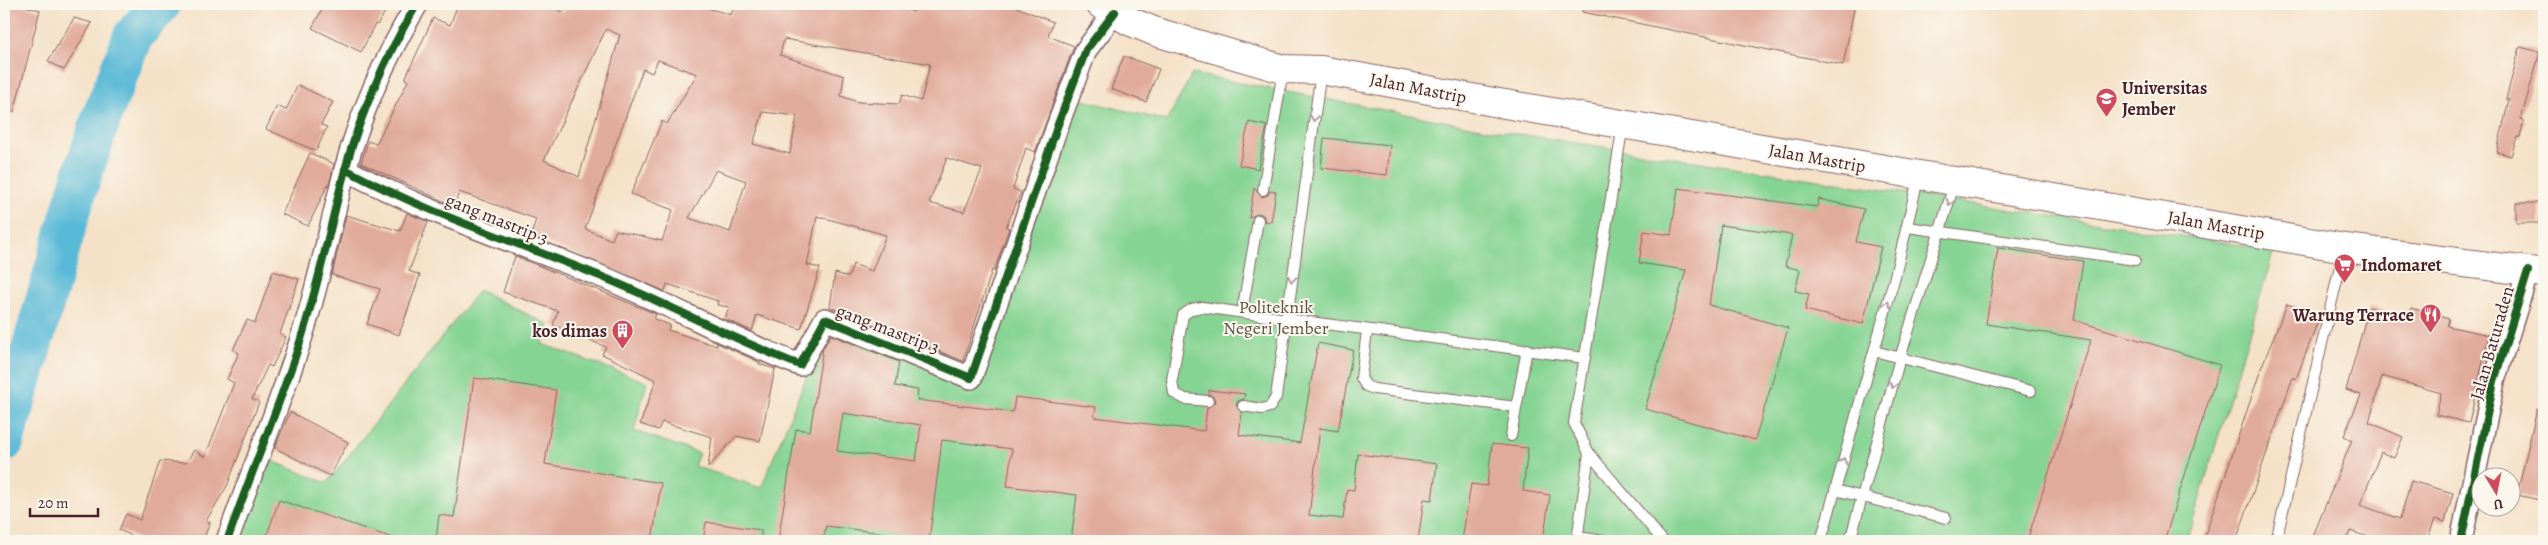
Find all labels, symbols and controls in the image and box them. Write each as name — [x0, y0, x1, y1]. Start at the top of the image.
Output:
street label: Jalan Mastrip — [1368, 67, 1468, 109]
place label: Universitas Jember — [2122, 76, 2207, 121]
school or university icon: Universitas Jember — [2094, 86, 2118, 117]
one-way arrow — [1310, 114, 1320, 123]
street label: Jalan Mastrip — [1767, 138, 1867, 178]
street label: gang mastrip 3 — [442, 188, 552, 250]
one-way arrow — [1945, 197, 1955, 205]
street label: Jalan Mastrip — [2166, 205, 2266, 245]
supermarket icon: Indomaret — [2333, 253, 2357, 284]
place label: Indomaret — [2361, 253, 2442, 277]
one-way arrow — [1288, 275, 1298, 284]
street label: Jalan Baturaden — [2464, 283, 2520, 403]
park label: Politeknik Negeri Jember — [1223, 295, 1329, 340]
street label: gang mastrip 3 — [833, 298, 943, 360]
one-way arrow — [1882, 301, 1892, 309]
place label: Warung Terrace — [2292, 303, 2414, 327]
restaurant icon: Warung Terrace — [2418, 303, 2442, 334]
place label: kos dimas — [532, 319, 607, 343]
building icon: kos dimas — [611, 319, 635, 350]
one-way arrow — [1888, 381, 1899, 390]
one-way arrow — [1838, 457, 1848, 465]
north arrow — [2470, 468, 2520, 518]
scale bar — [30, 485, 98, 517]
text: 20 m — [38, 493, 69, 513]
text: U — [2492, 494, 2504, 514]

